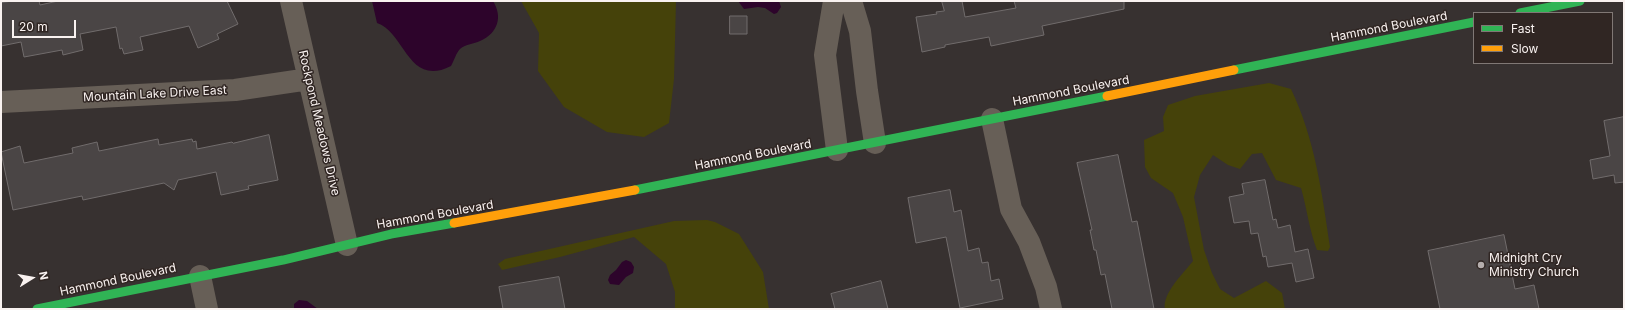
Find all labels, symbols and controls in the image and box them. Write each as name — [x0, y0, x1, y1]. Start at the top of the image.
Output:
street label: Hammond Boulevard — [1329, 9, 1449, 45]
scale bar — [14, 12, 78, 38]
legend — [1473, 12, 1613, 64]
text: 20 m — [19, 19, 48, 34]
text: Fast — [1511, 21, 1535, 36]
text: Slow — [1511, 41, 1538, 56]
street label: Rockpond Meadows Drive — [295, 49, 343, 197]
street label: Hammond Boulevard — [1011, 73, 1131, 109]
street label: Mountain Lake Drive East — [83, 83, 227, 105]
street label: Hammond Boulevard — [693, 137, 813, 173]
street label: Hammond Boulevard — [375, 198, 495, 232]
place label: Midnight Cry Ministry Church — [1489, 251, 1579, 279]
north arrow — [12, 258, 52, 298]
marker: Midnight Cry Ministry Church — [1476, 260, 1486, 270]
street label: Hammond Boulevard — [59, 261, 177, 299]
text: N — [36, 270, 51, 281]

